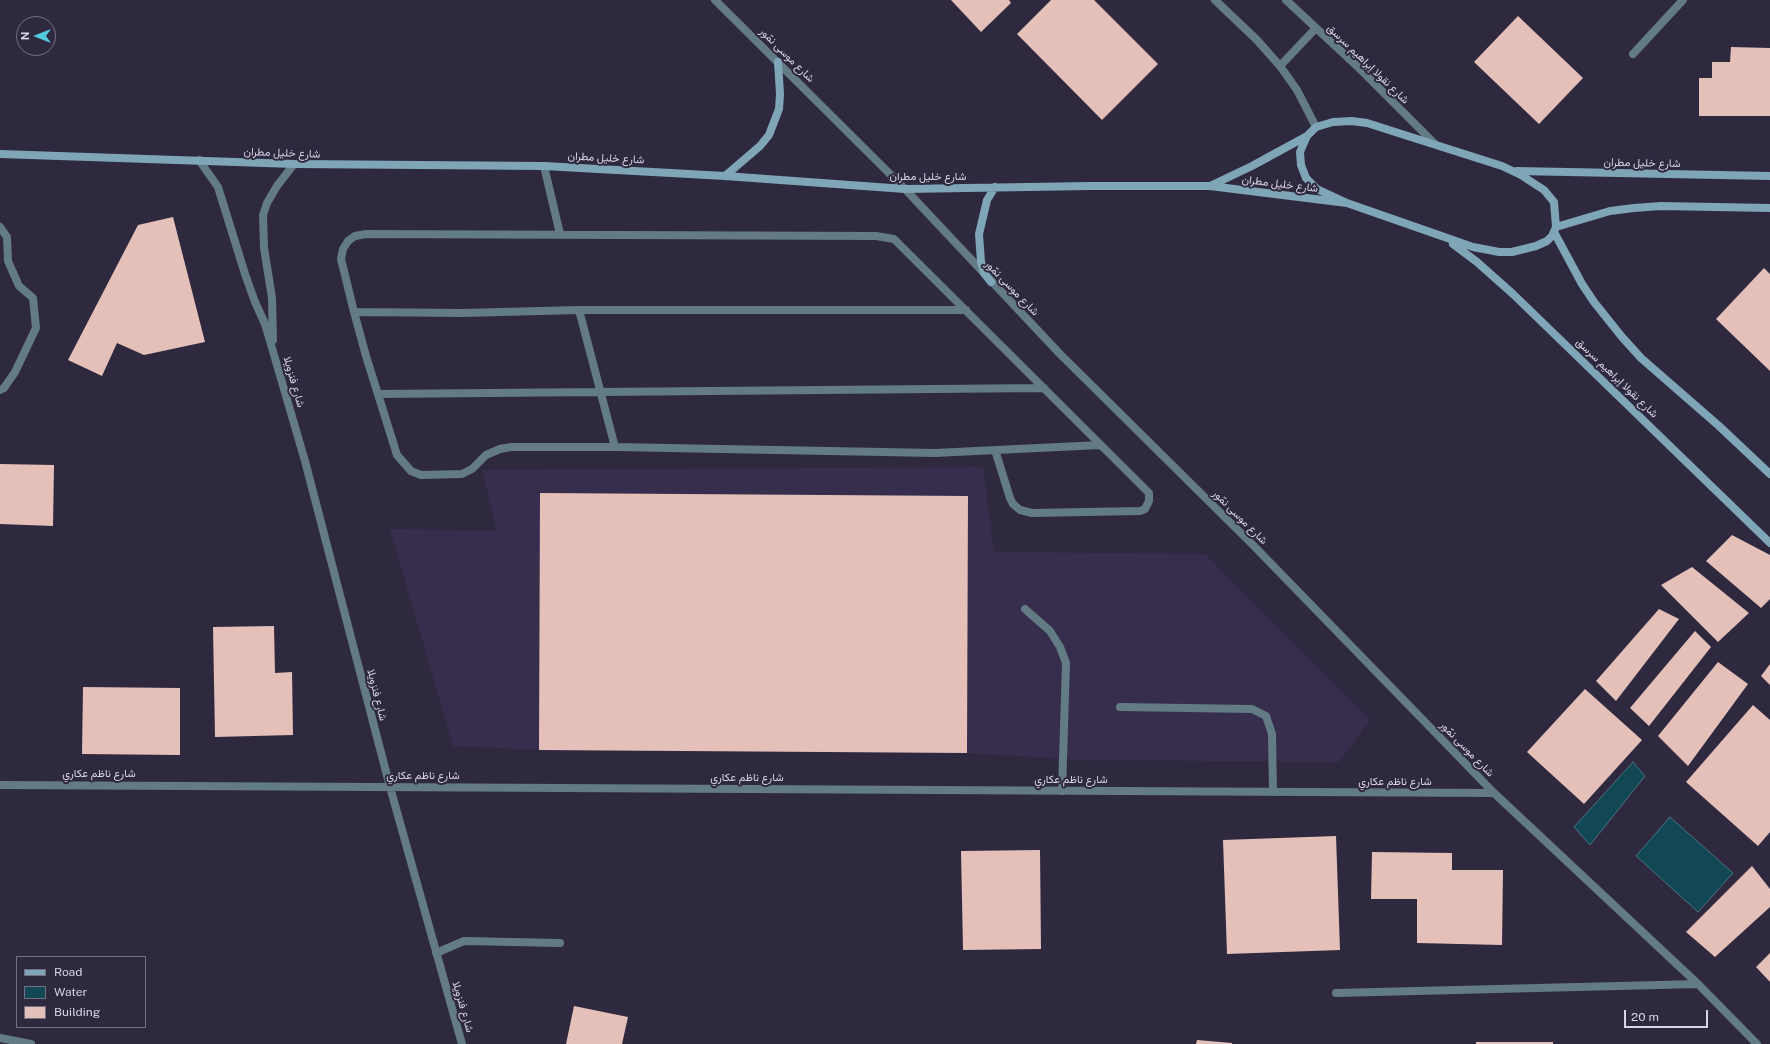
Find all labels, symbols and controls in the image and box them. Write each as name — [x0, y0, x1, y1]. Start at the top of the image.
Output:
north arrow — [16, 16, 56, 56]
street label: شارع نقولا إبراهيم سرسق — [1324, 22, 1412, 106]
street label: شارع موسى نمّور — [757, 25, 817, 85]
text: N — [19, 32, 31, 40]
street label: شارع خليل مطران — [243, 145, 321, 161]
street label: شارع خليل مطران — [567, 149, 645, 167]
street label: شارع خليل مطران — [1603, 156, 1681, 170]
street label: شارع خليل مطران — [890, 170, 966, 184]
street label: شارع خليل مطران — [1241, 173, 1319, 195]
street label: شارع موسى نمّور — [982, 257, 1042, 319]
street label: شارع نقولا إبراهيم سرسق — [1573, 336, 1661, 420]
street label: شارع فنزويلا — [280, 355, 308, 409]
street label: شارع موسى نمّور — [1210, 487, 1270, 547]
street label: شارع فنزويلا — [364, 668, 390, 722]
street label: شارع موسى نمّور — [1437, 718, 1497, 780]
street label: شارع ناظم عكاري — [62, 767, 136, 781]
street label: شارع ناظم عكاري — [386, 769, 460, 783]
street label: شارع ناظم عكاري — [710, 771, 784, 785]
street label: شارع ناظم عكاري — [1034, 773, 1108, 787]
street label: شارع ناظم عكاري — [1358, 775, 1432, 789]
legend — [16, 956, 146, 1028]
text: Road — [54, 965, 82, 979]
street label: شارع فنزويلا — [449, 980, 477, 1034]
text: Water — [54, 985, 87, 999]
scale bar — [1626, 1002, 1710, 1028]
text: Building — [54, 1005, 100, 1019]
text: 20 m — [1631, 1010, 1659, 1024]

